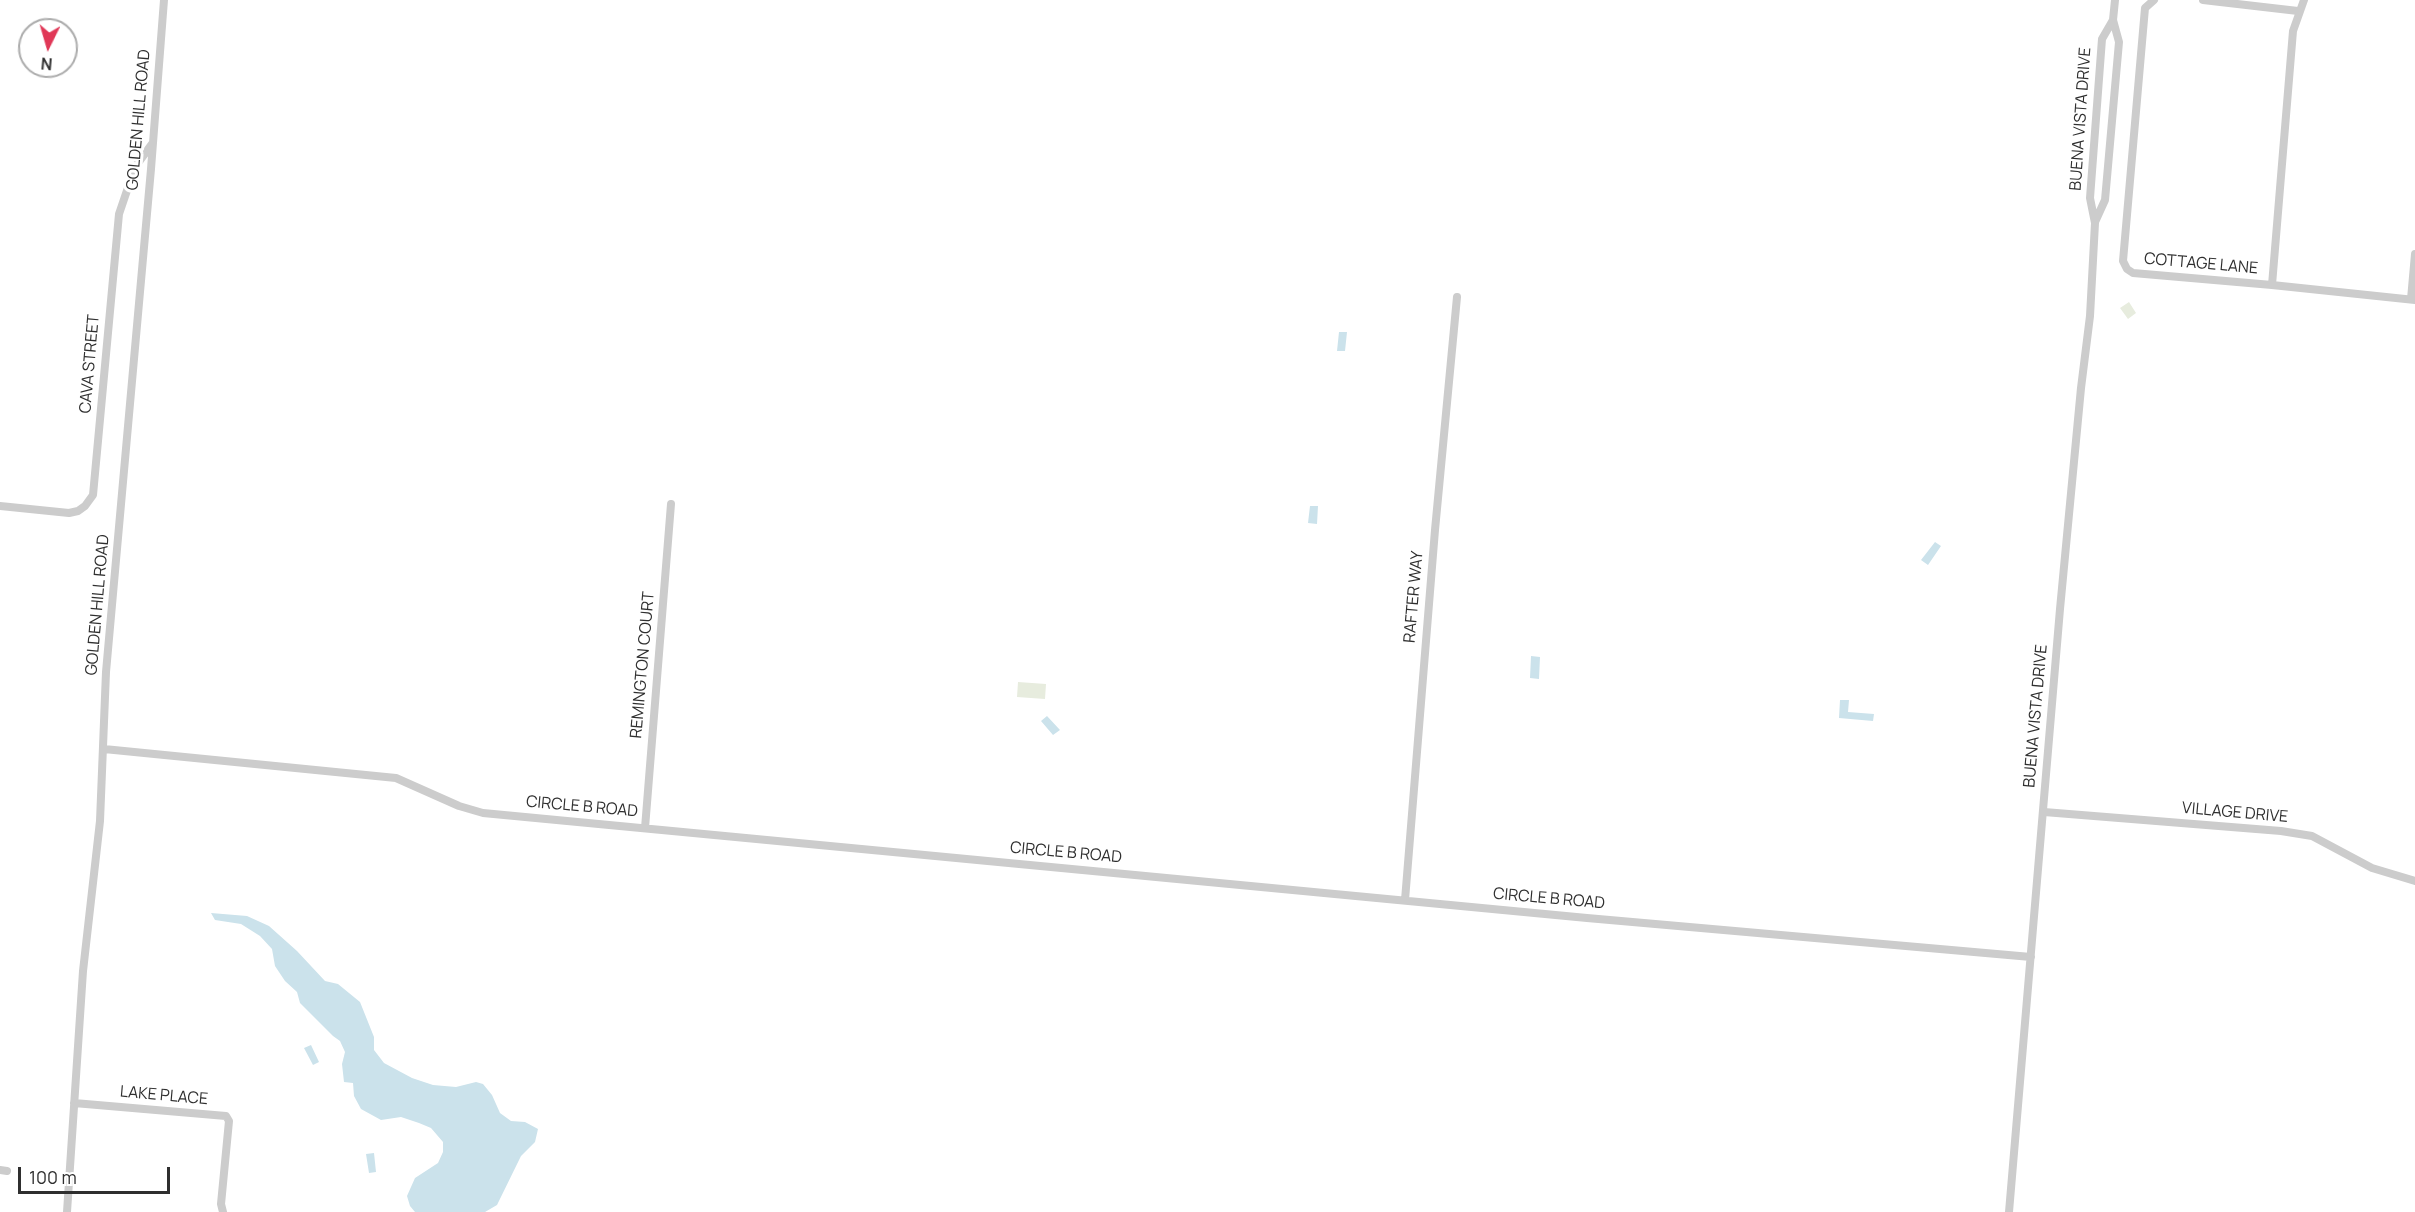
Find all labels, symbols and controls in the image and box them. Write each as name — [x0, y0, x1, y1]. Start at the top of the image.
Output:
north arrow — [18, 18, 78, 78]
street label: BUENA VISTA DRIVE — [2066, 47, 2096, 191]
street label: GOLDEN HILL ROAD — [123, 49, 155, 191]
text: N — [40, 52, 53, 75]
street label: COTTAGE LANE — [2143, 249, 2259, 279]
street label: CAVA STREET — [76, 314, 104, 414]
street label: GOLDEN HILL ROAD — [82, 534, 114, 676]
street label: RAFTER WAY — [1400, 550, 1428, 644]
street label: REMINGTON COURT — [627, 591, 659, 739]
street label: BUENA VISTA DRIVE — [2020, 644, 2052, 788]
street label: CIRCLE B ROAD — [525, 793, 639, 821]
street label: VILLAGE DRIVE — [2181, 799, 2289, 827]
street label: CIRCLE B ROAD — [1009, 839, 1123, 867]
street label: CIRCLE B ROAD — [1492, 885, 1606, 913]
street label: LAKE PLACE — [119, 1083, 209, 1109]
scale bar — [21, 1155, 172, 1193]
text: 100 m — [29, 1165, 77, 1189]

